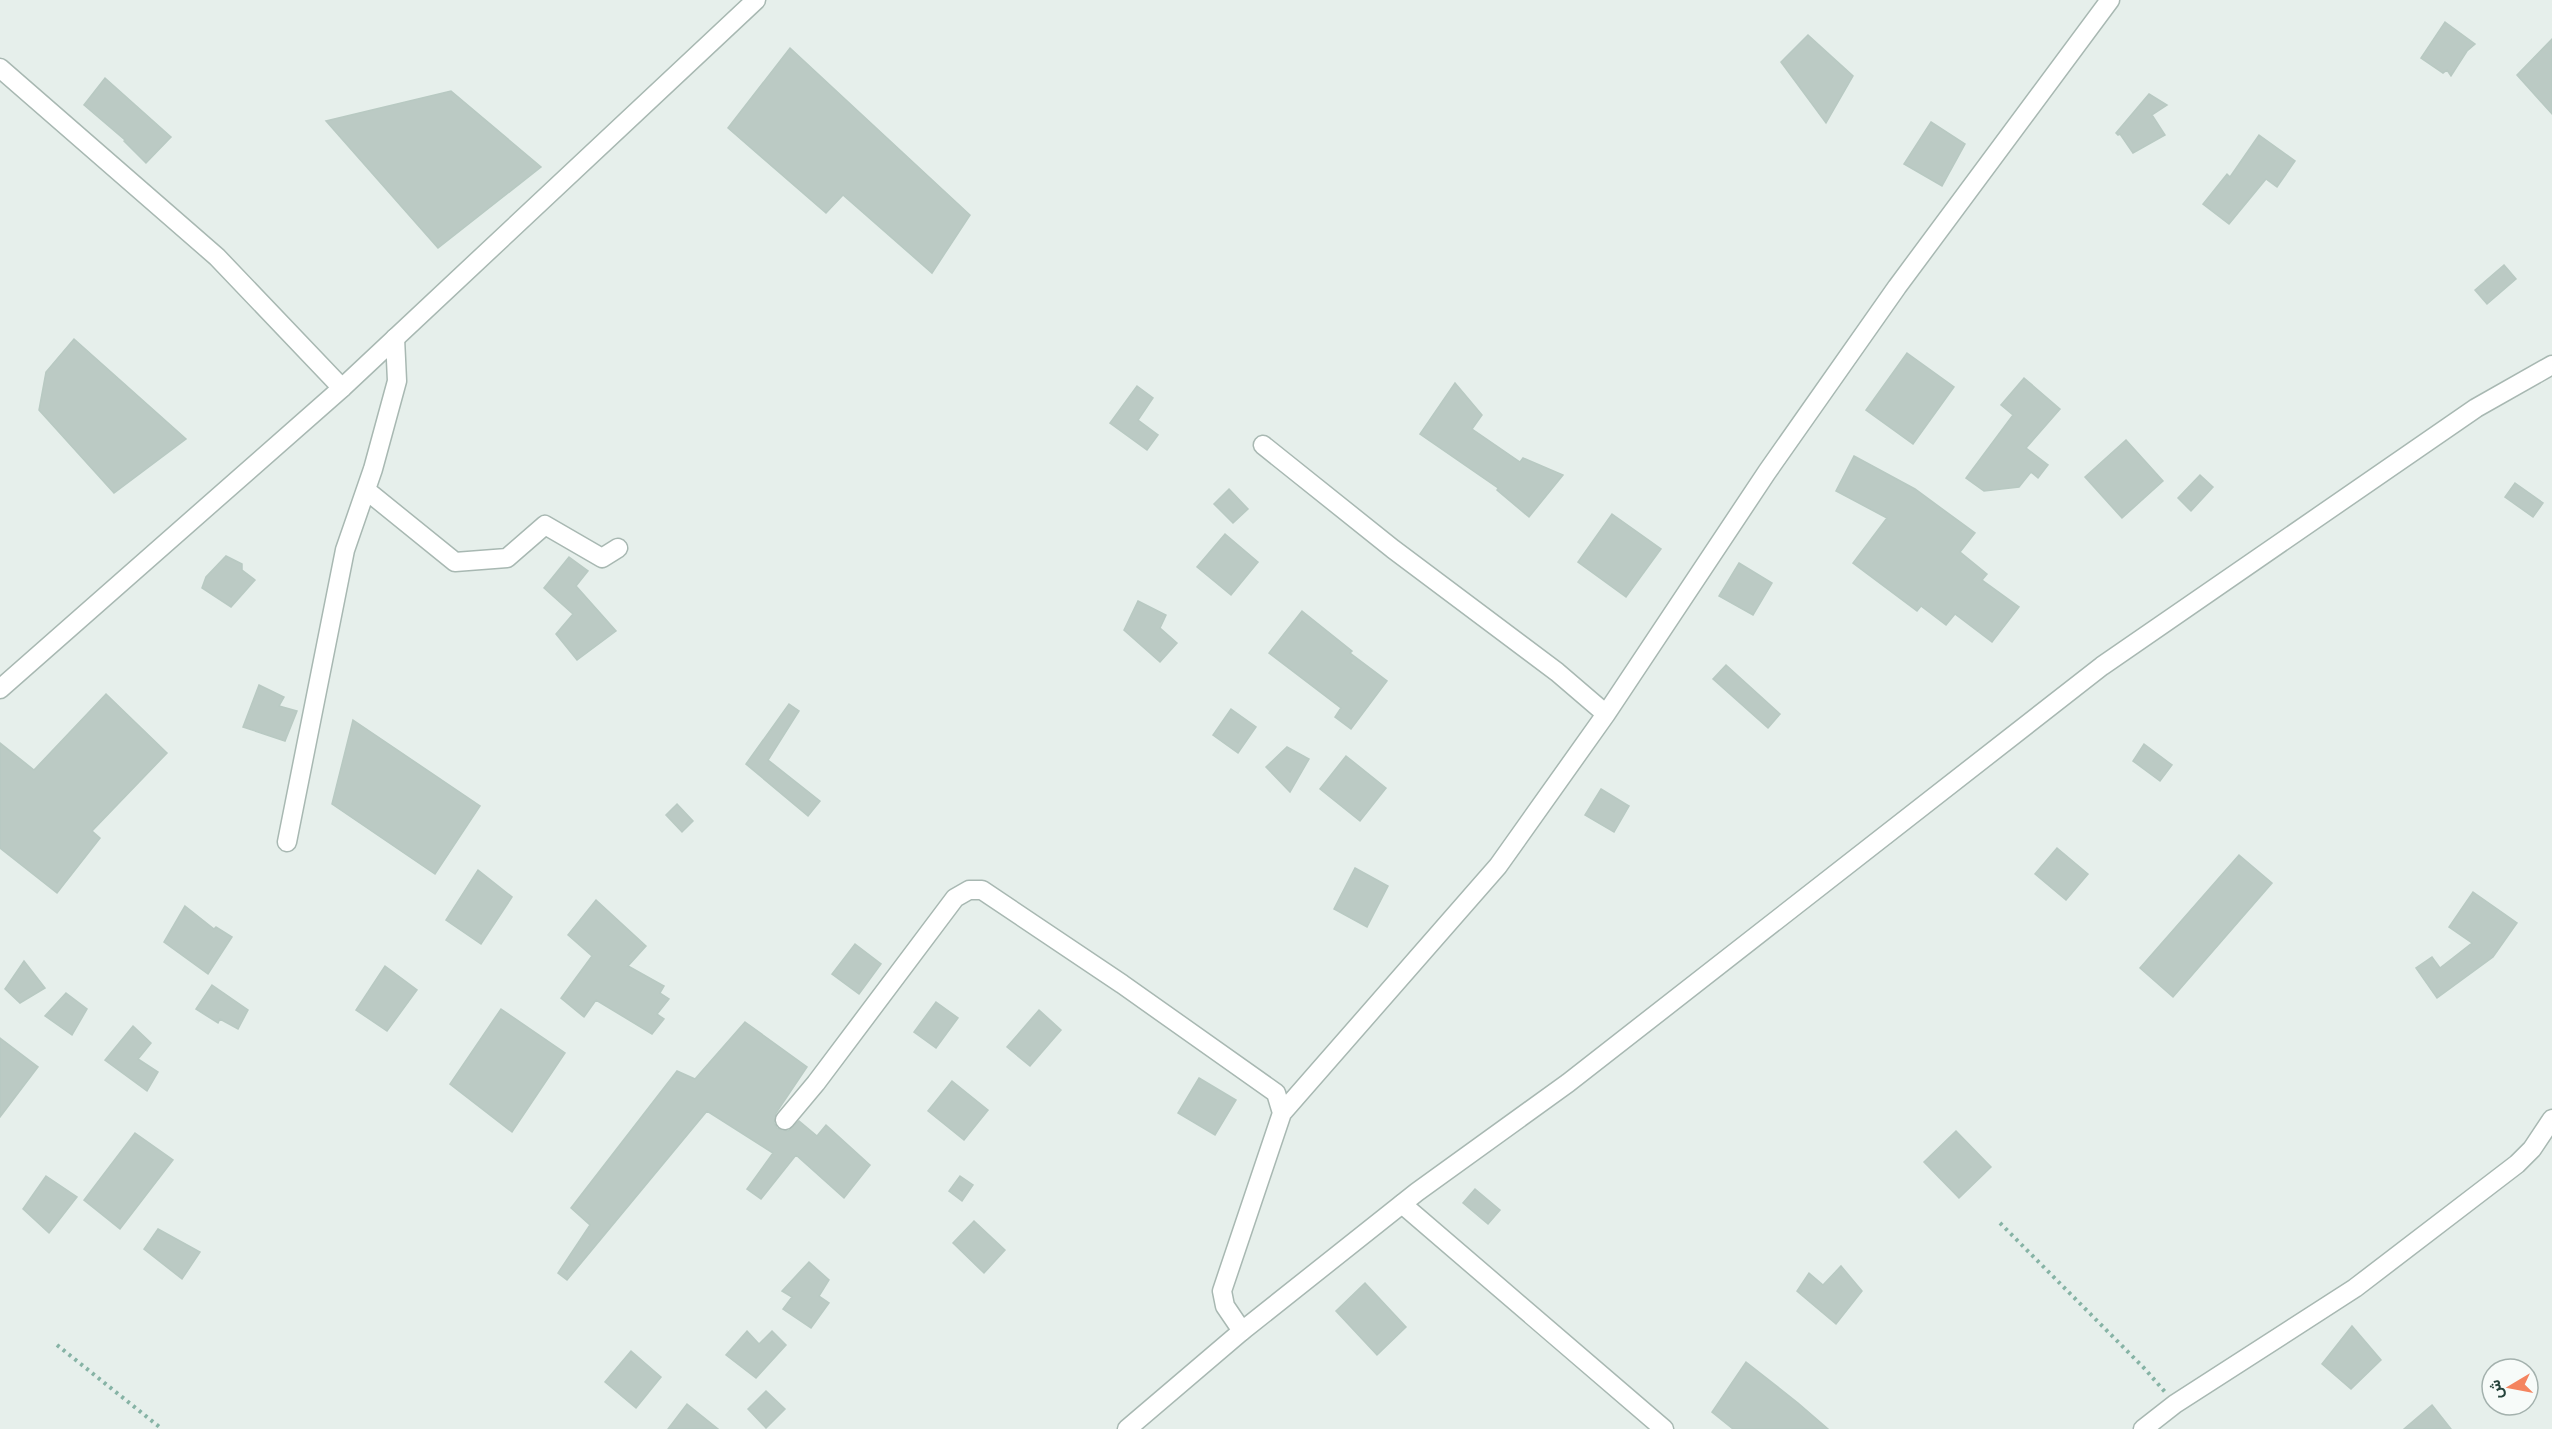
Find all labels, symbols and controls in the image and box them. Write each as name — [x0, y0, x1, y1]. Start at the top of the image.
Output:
north arrow — [2480, 1357, 2540, 1417]
text: ش — [2484, 1378, 2507, 1401]

